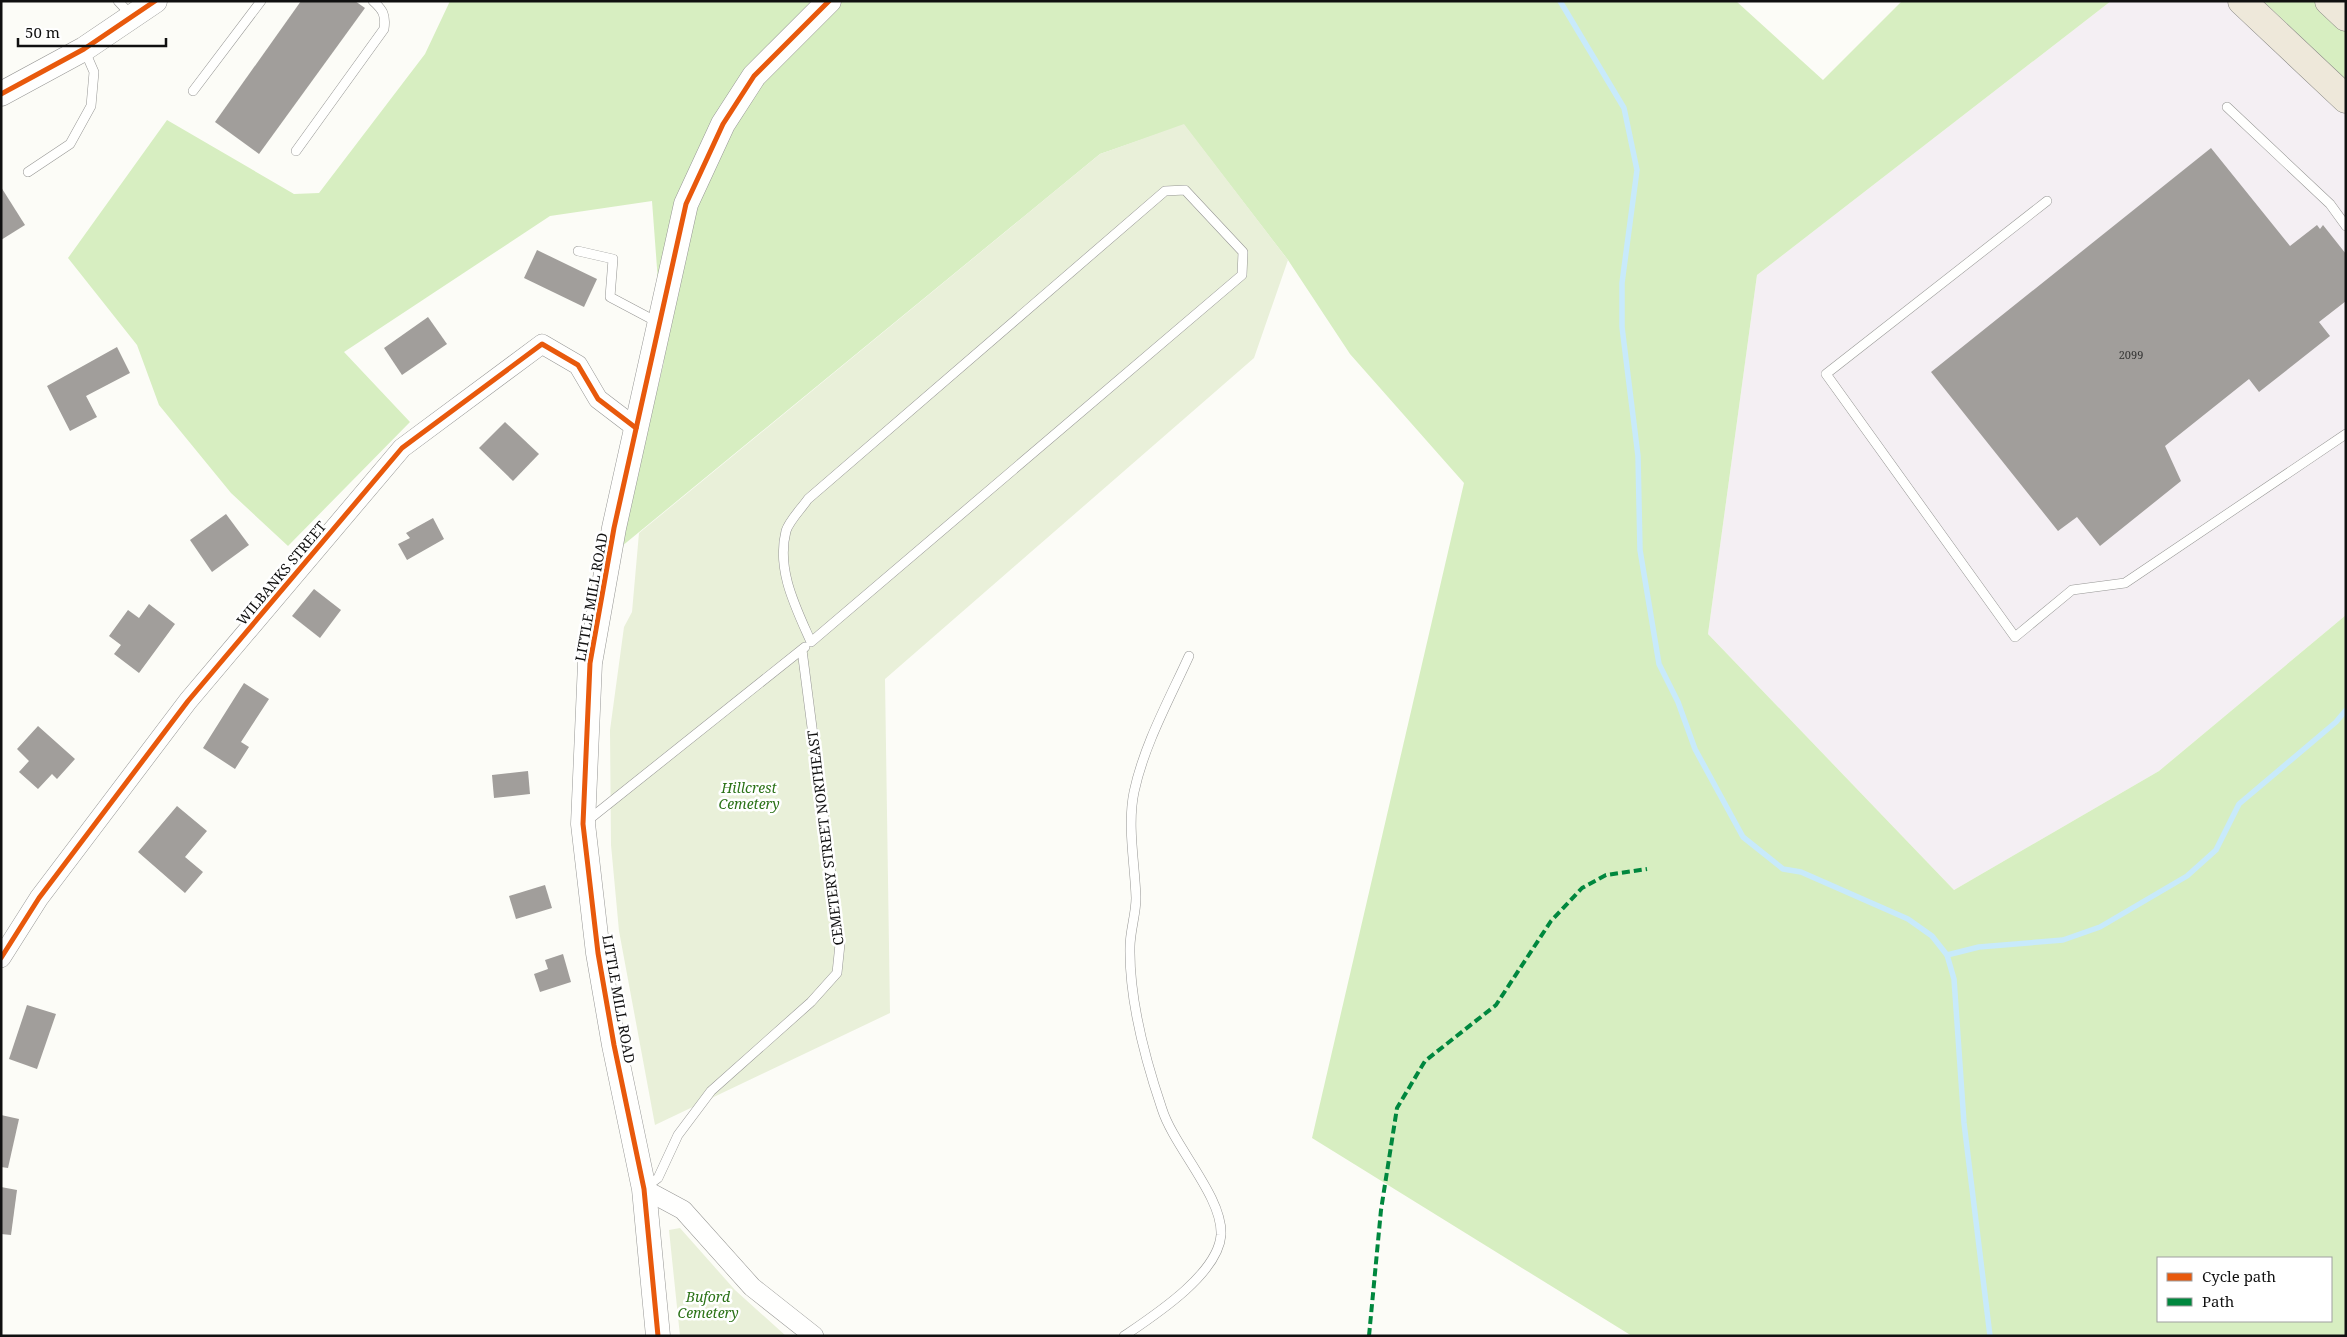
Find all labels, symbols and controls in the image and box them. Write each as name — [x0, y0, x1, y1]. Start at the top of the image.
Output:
scale bar — [18, 15, 165, 47]
text: 50 m — [25, 22, 60, 42]
house number: 2099 — [2119, 347, 2143, 362]
street label: WILBANKS STREET — [232, 517, 330, 629]
street label: LITTLE MILL ROAD — [570, 531, 612, 663]
street label: CEMETERY STREET NORTHEAST — [802, 729, 848, 947]
park label: Hillcrest Cemetery — [718, 778, 780, 813]
street label: LITTLE MILL ROAD — [598, 933, 640, 1065]
legend — [2157, 1257, 2332, 1322]
text: Cycle path — [2202, 1266, 2277, 1286]
park label: Buford Cemetery — [677, 1287, 739, 1322]
text: Path — [2202, 1291, 2235, 1311]

